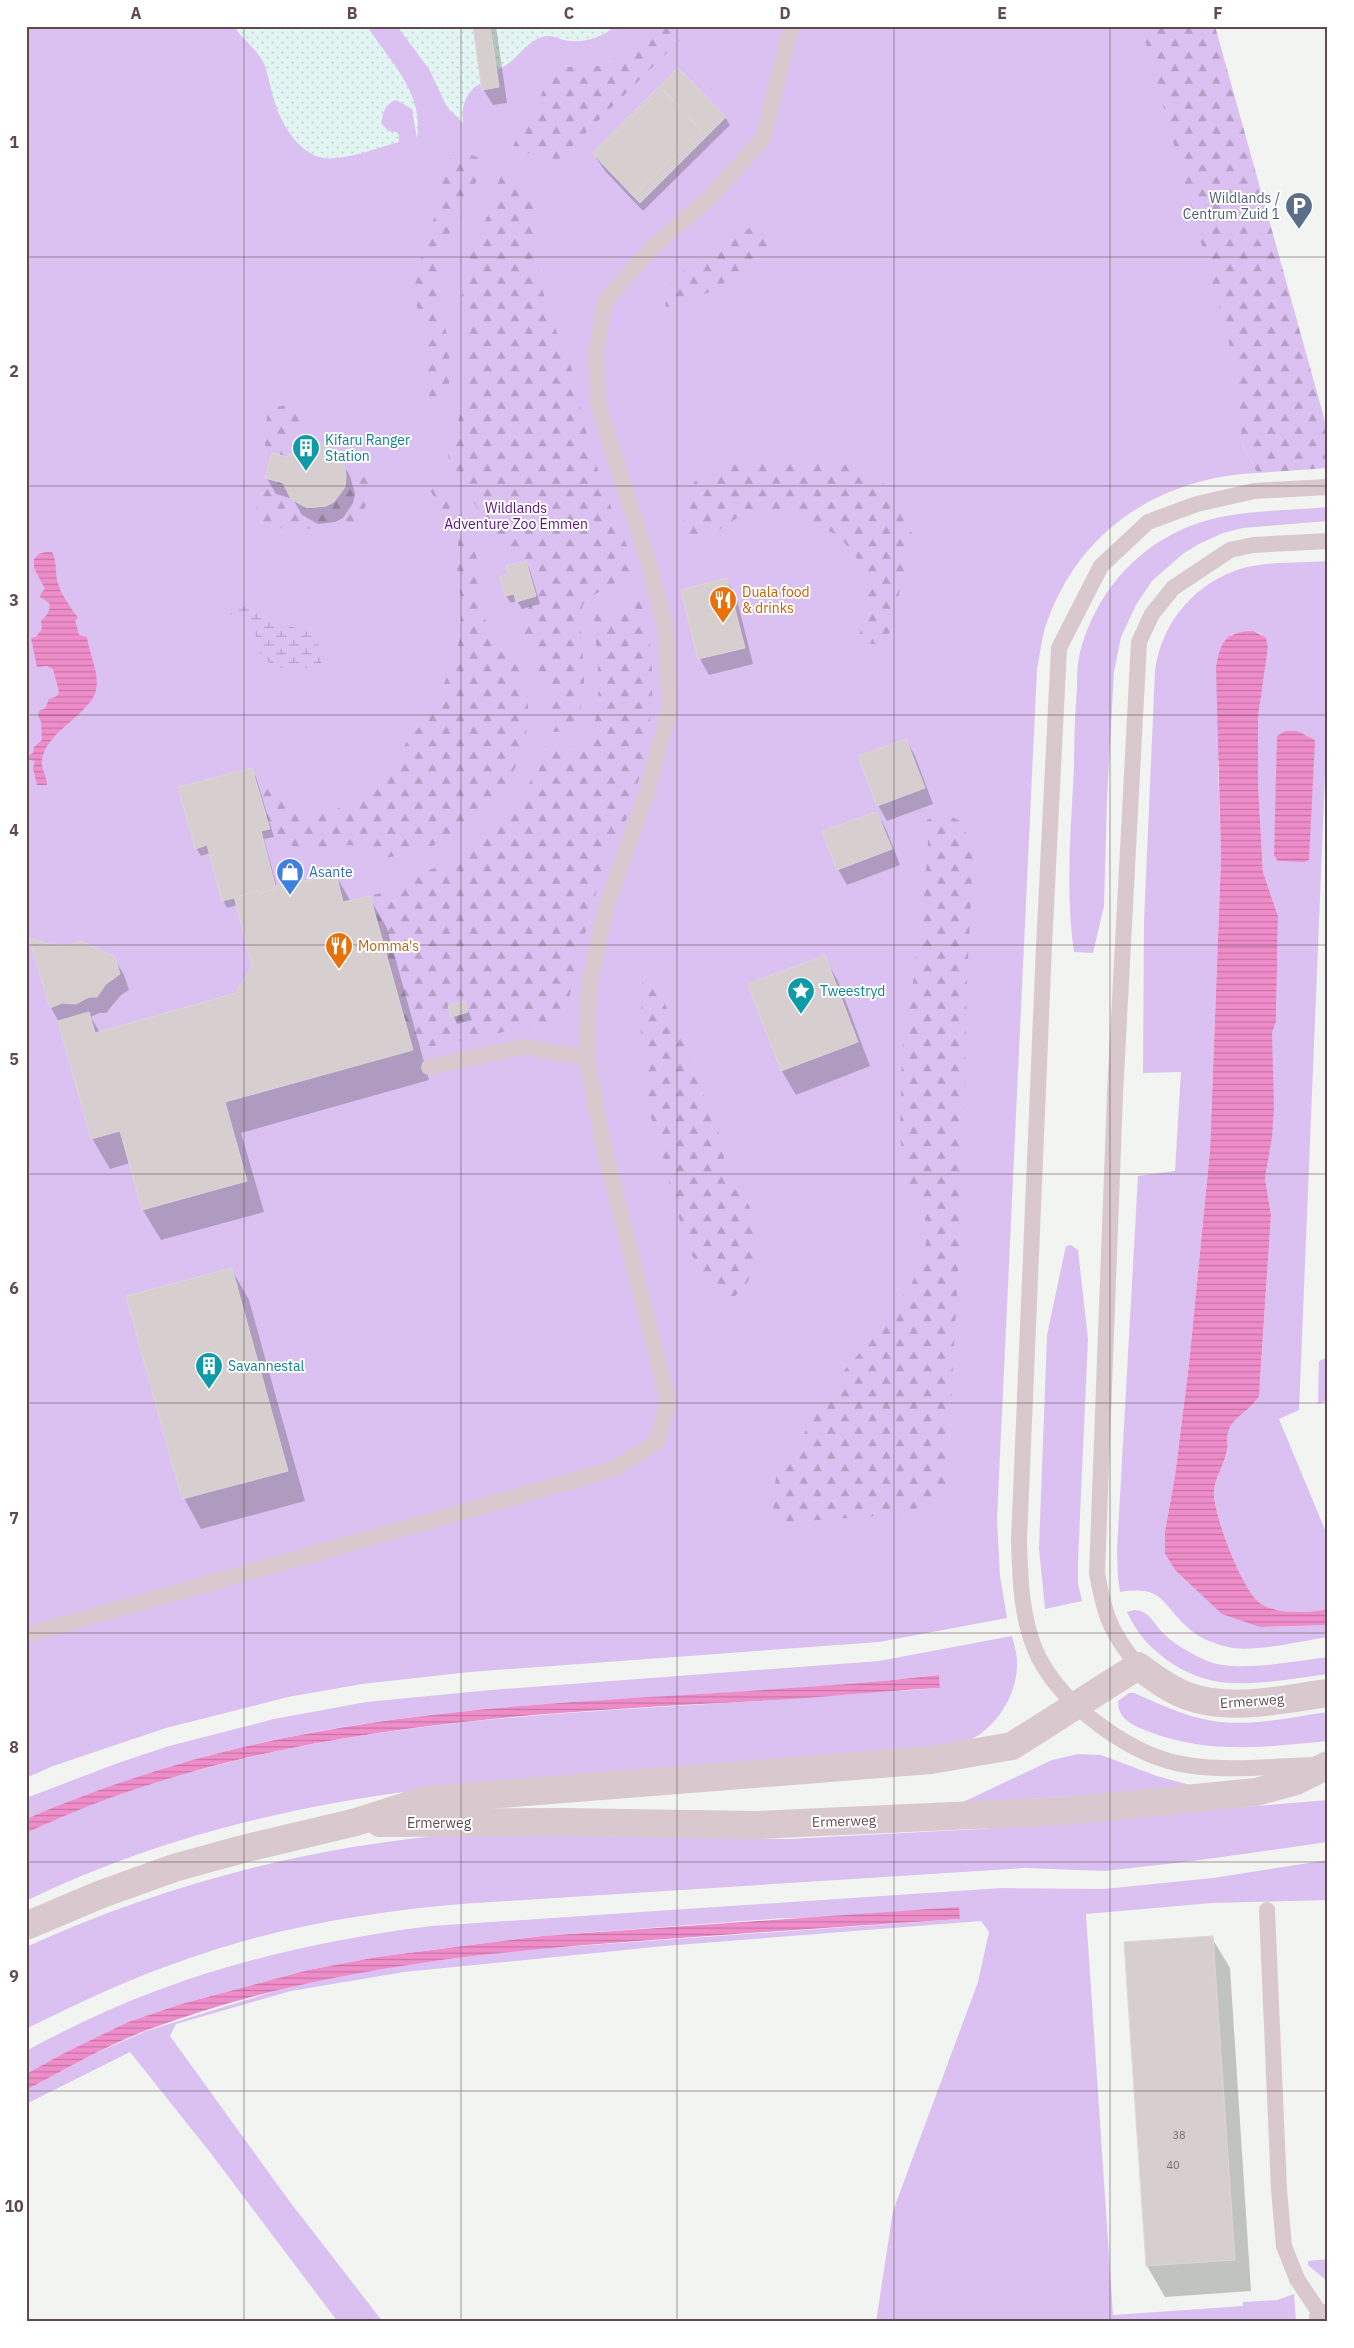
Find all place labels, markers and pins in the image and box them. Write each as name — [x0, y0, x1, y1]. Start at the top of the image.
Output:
place label: Wildlands / Centrum Zuid 1 — [1183, 189, 1280, 223]
parking icon: Wildlands / Centrum Zuid 1 — [1284, 191, 1314, 230]
place label: Kifaru Ranger Station — [325, 431, 410, 465]
building icon: Kifaru Ranger Station — [291, 433, 321, 472]
place label: Duala food & drinks — [742, 583, 810, 617]
restaurant icon: Duala food & drinks — [708, 585, 738, 624]
shop icon: Asante — [275, 857, 305, 896]
place label: Asante — [309, 863, 353, 881]
restaurant icon: Momma's — [324, 931, 354, 970]
place label: Momma's — [358, 937, 419, 955]
place icon: Tweestryd — [786, 976, 816, 1015]
place label: Tweestryd — [820, 982, 885, 1000]
building icon: Savannestal — [194, 1351, 224, 1390]
place label: Savannestal — [228, 1357, 304, 1375]

